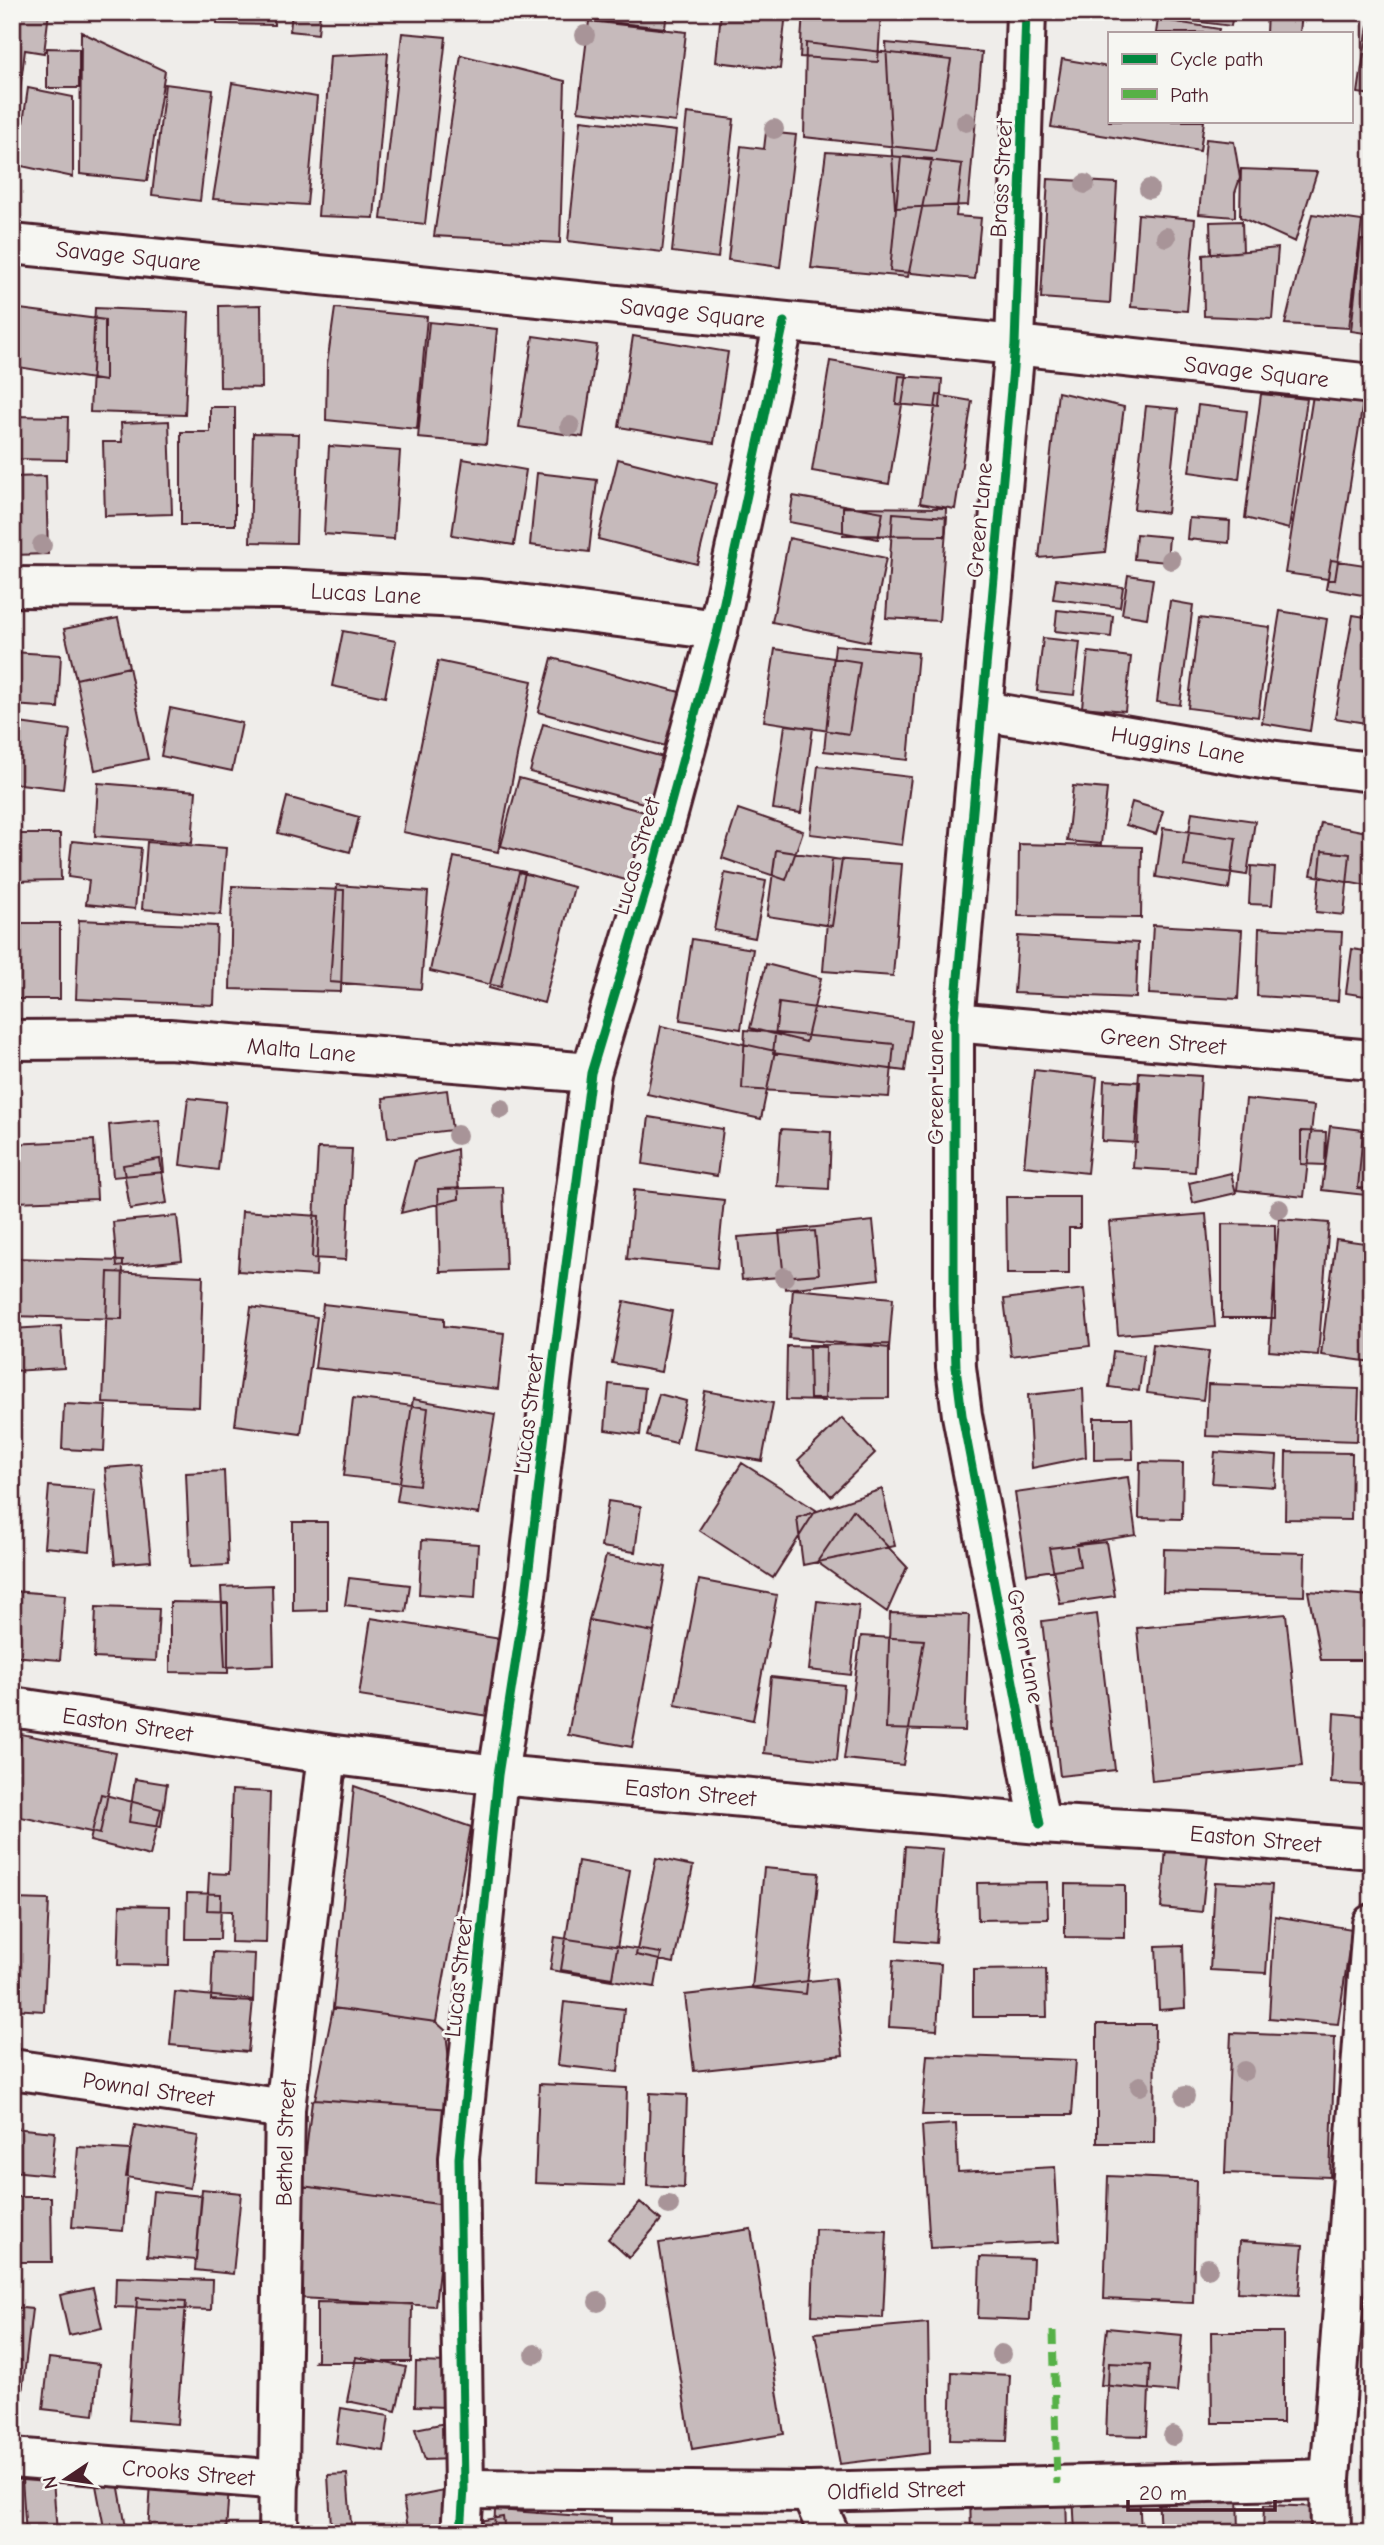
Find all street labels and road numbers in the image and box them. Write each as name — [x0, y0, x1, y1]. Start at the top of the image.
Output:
street label: Brass Street — [985, 116, 1018, 238]
street label: Savage Square — [55, 235, 202, 277]
street label: Savage Square — [619, 292, 766, 334]
street label: Savage Square — [1183, 351, 1330, 393]
street label: Green Lane — [961, 461, 998, 579]
street label: Lucas Lane — [310, 577, 422, 610]
street label: Huggins Lane — [1109, 720, 1247, 770]
street label: Lucas Street — [607, 793, 666, 918]
street label: Green Street — [1099, 1022, 1229, 1061]
street label: Green Lane — [922, 1029, 949, 1145]
street label: Malta Lane — [246, 1032, 357, 1068]
street label: Lucas Street — [508, 1351, 549, 1476]
street label: Green Lane — [1001, 1587, 1050, 1706]
street label: Easton Street — [61, 1702, 196, 1748]
street label: Easton Street — [624, 1774, 758, 1812]
street label: Easton Street — [1189, 1820, 1324, 1859]
street label: Lucas Street — [439, 1914, 478, 2039]
street label: Pownal Street — [81, 2067, 217, 2113]
street label: Bethel Street — [270, 2077, 303, 2207]
street label: Crooks Street — [121, 2454, 257, 2492]
street label: Oldfield Street — [827, 2475, 967, 2506]

